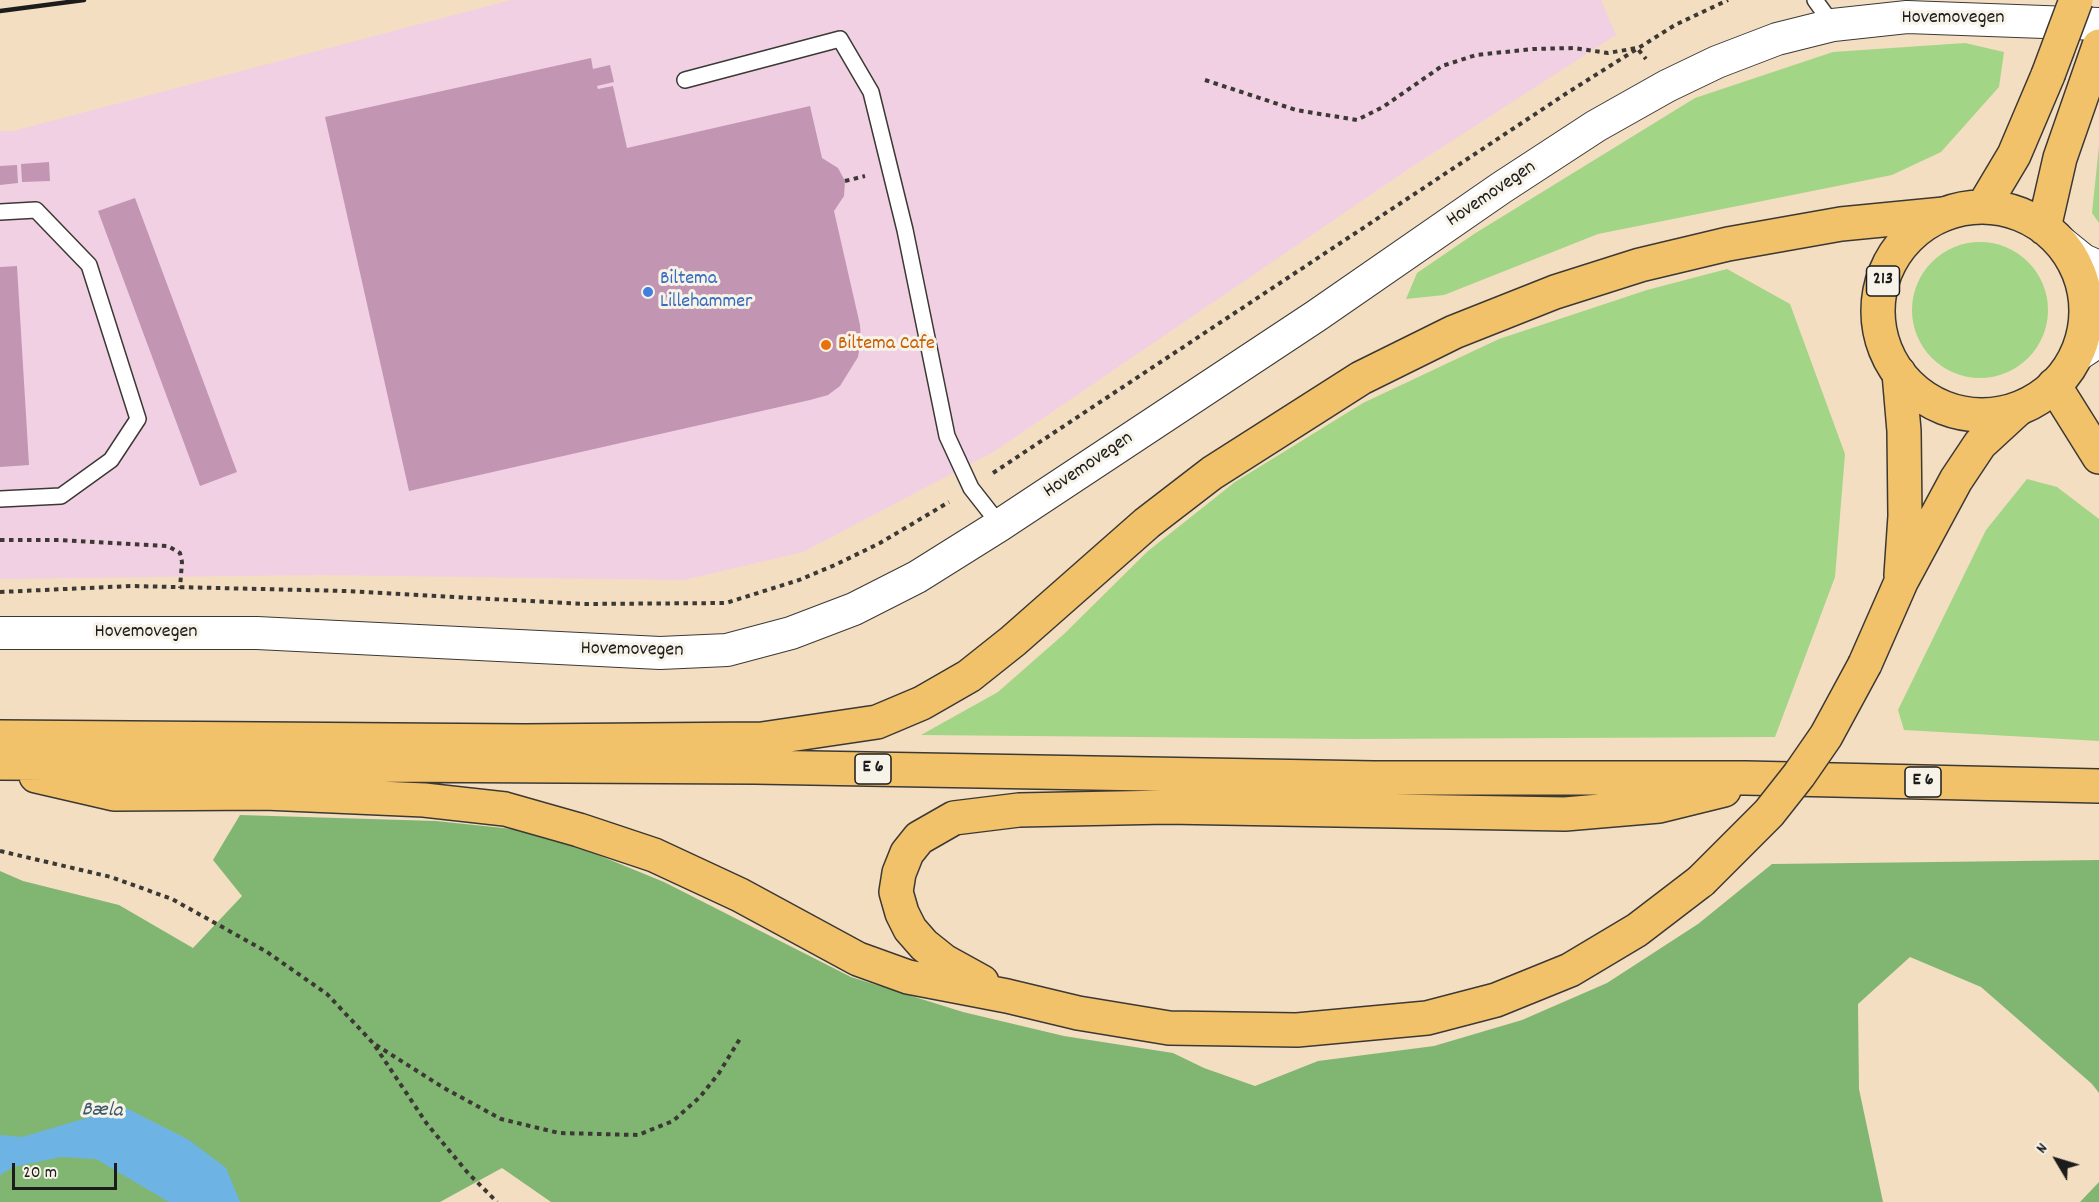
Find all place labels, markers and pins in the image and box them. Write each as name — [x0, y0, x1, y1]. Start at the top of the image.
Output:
place label: Biltema Lillehammer — [660, 268, 752, 315]
marker: Biltema Lillehammer — [641, 285, 655, 299]
place label: Biltema Cafe — [838, 333, 935, 357]
marker: Biltema Cafe — [819, 338, 833, 352]

